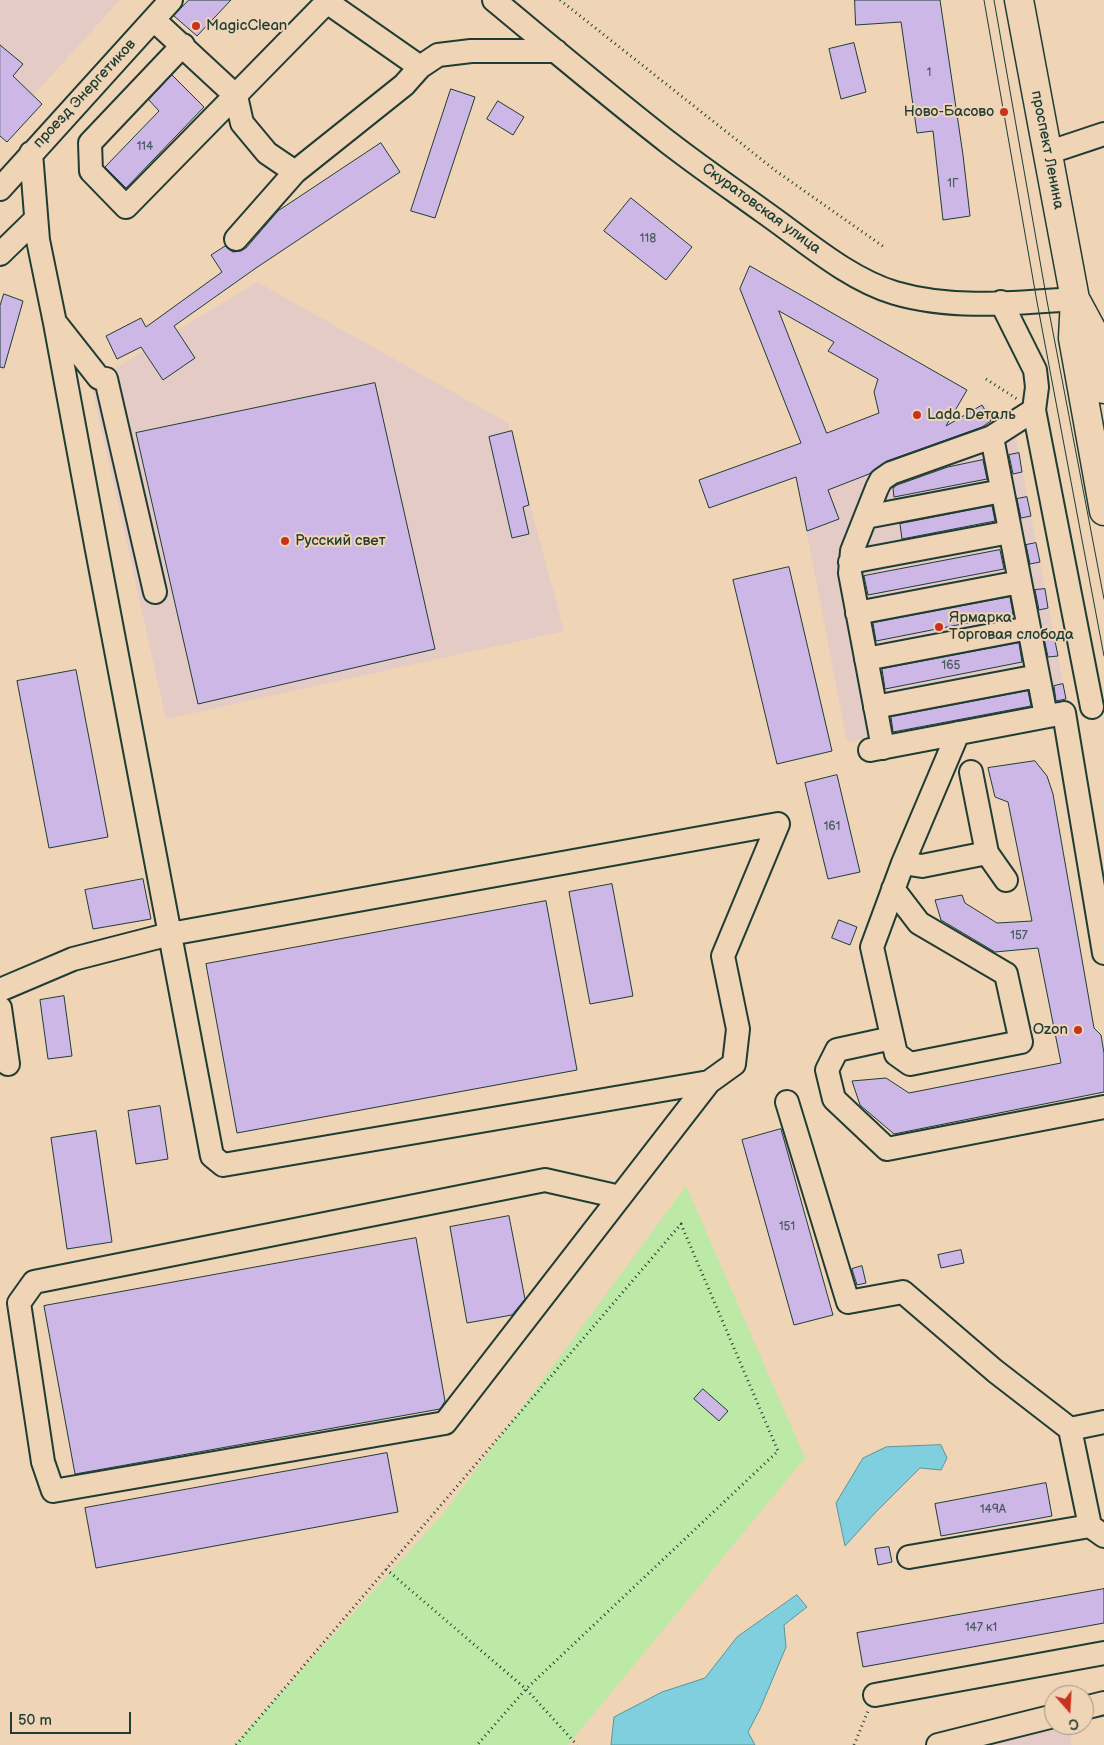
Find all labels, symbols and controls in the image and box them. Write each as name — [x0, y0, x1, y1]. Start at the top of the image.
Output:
place label: MagicClean — [206, 17, 287, 35]
marker: MagicClean — [190, 20, 202, 32]
street label: проезд Энергетиков — [30, 36, 140, 152]
house number: 1 — [927, 66, 931, 80]
street label: проспект Ленина — [1027, 89, 1067, 211]
place label: Ново-Басово — [904, 103, 994, 121]
marker: Ново-Басово — [998, 106, 1010, 118]
house number: 114 — [137, 140, 153, 154]
street label: Скуратовская улица — [698, 160, 824, 258]
house number: 1Г — [947, 177, 959, 191]
house number: 118 — [640, 232, 656, 246]
place label: Lada Dеталь — [927, 406, 1016, 424]
marker: Lada Dеталь — [911, 409, 923, 421]
place label: Русский свет — [295, 532, 386, 550]
marker: Русский свет — [279, 535, 291, 547]
place label: Ярмарка Торговая слобода — [949, 609, 1074, 644]
marker: Ярмарка Торговая слобода — [933, 621, 945, 633]
house number: 165 — [942, 659, 960, 673]
house number: 161 — [824, 820, 840, 834]
house number: 157 — [1010, 929, 1028, 943]
place label: Ozon — [1033, 1021, 1068, 1039]
marker: Ozon — [1072, 1024, 1084, 1036]
house number: 151 — [779, 1220, 795, 1234]
house number: 149А — [980, 1503, 1006, 1517]
house number: 147 к1 — [965, 1621, 997, 1635]
north arrow — [1044, 1685, 1094, 1735]
scale bar — [12, 1702, 134, 1734]
text: 50 m — [18, 1711, 52, 1730]
text: С — [1066, 1714, 1081, 1733]

